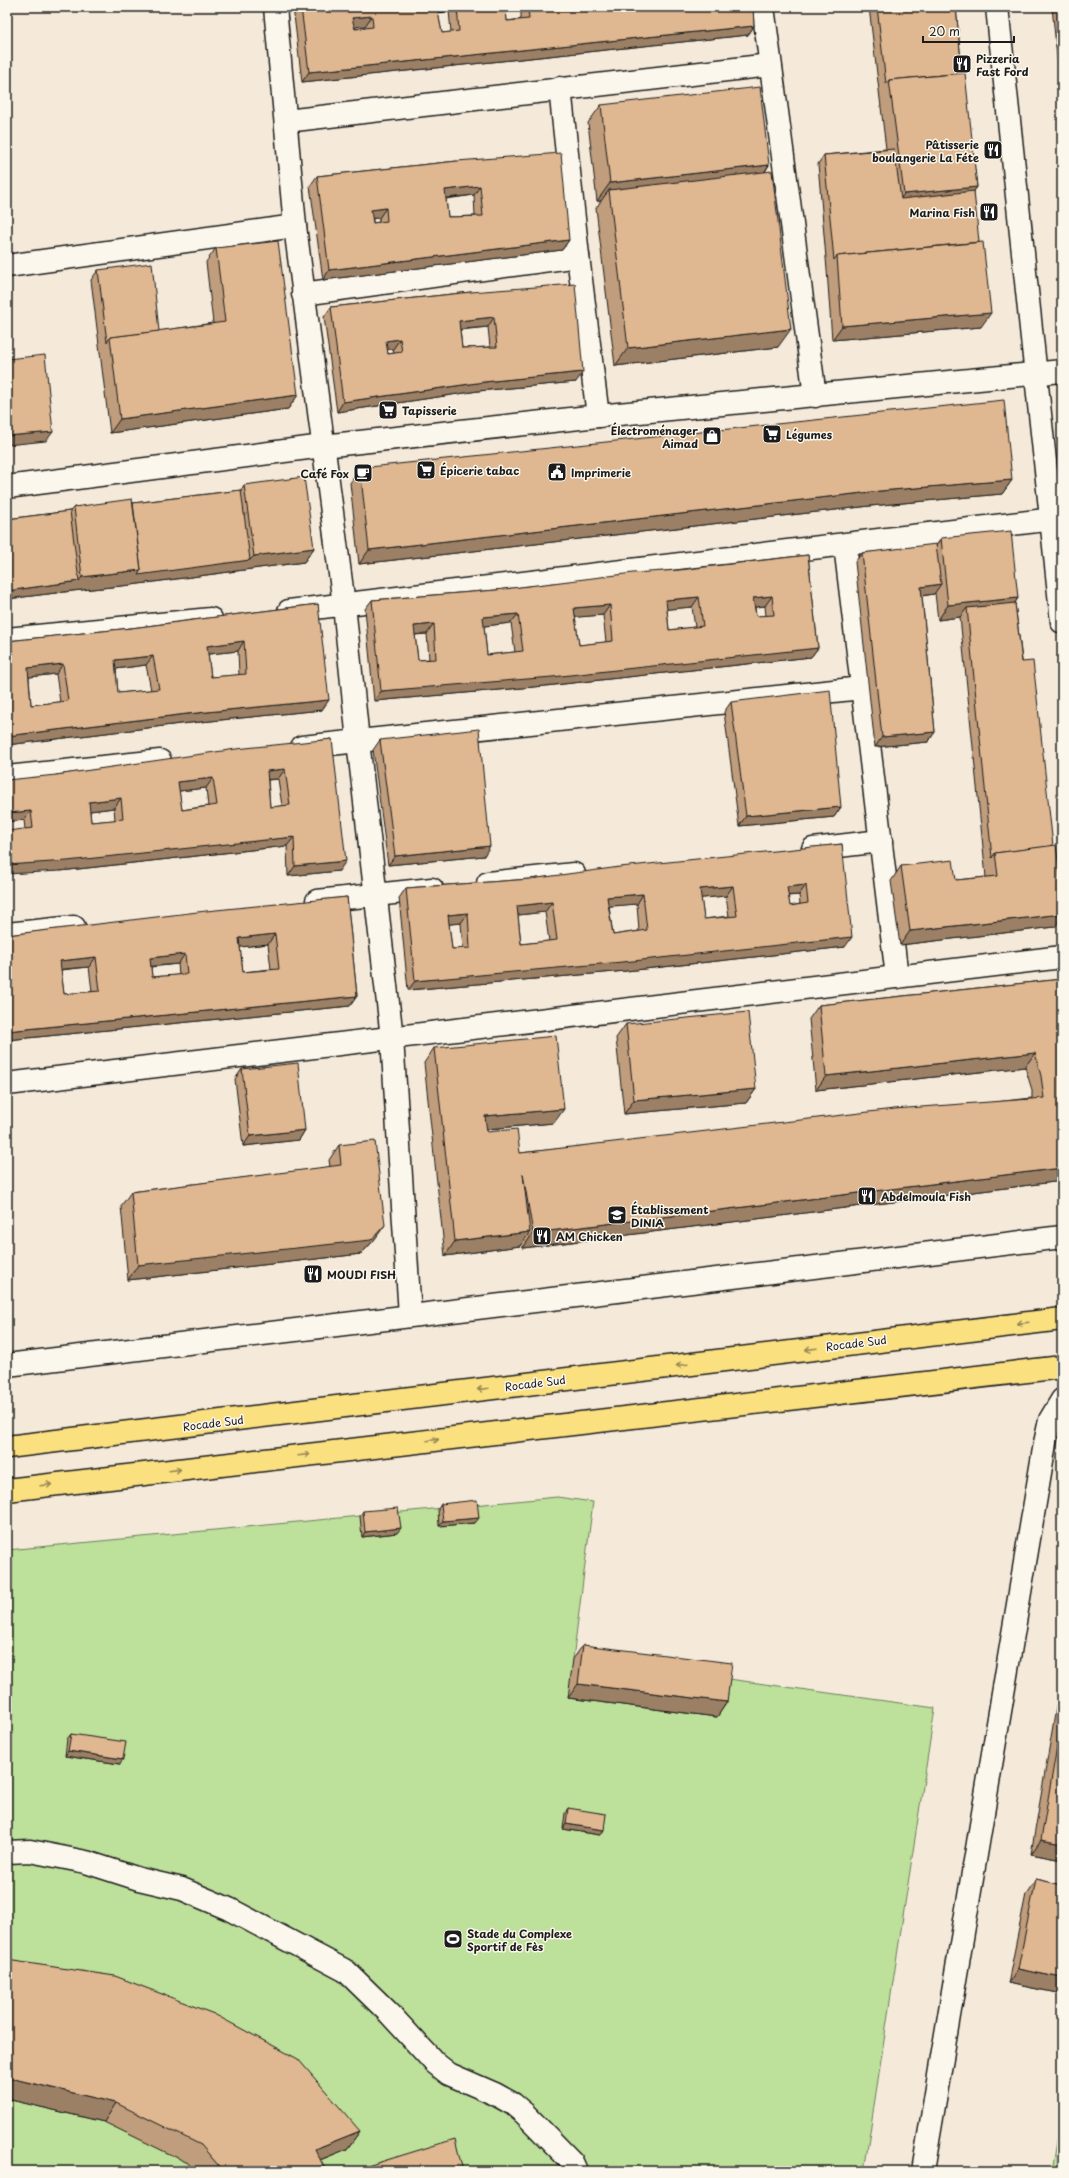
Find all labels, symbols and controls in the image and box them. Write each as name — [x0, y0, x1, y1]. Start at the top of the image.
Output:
scale bar — [923, 18, 1014, 44]
text: 20 m — [929, 22, 960, 40]
place label: Pizzeria Fast Ford — [976, 50, 1029, 80]
restaurant icon: Pizzeria Fast Ford — [951, 53, 973, 75]
place label: Pâtisserie boulangerie La Féte — [872, 136, 979, 166]
restaurant icon: Pâtisserie boulangerie La Féte — [982, 139, 1004, 161]
restaurant icon: Marina Fish — [978, 201, 1000, 223]
place label: Marina Fish — [910, 204, 975, 221]
supermarket icon: Tapisserie — [377, 399, 399, 421]
place label: Tapisserie — [402, 402, 457, 419]
place label: Électroménager Aimad — [611, 422, 698, 452]
supermarket icon: Légumes — [761, 423, 783, 445]
shop icon: Électroménager Aimad — [701, 425, 723, 447]
place label: Légumes — [786, 426, 833, 443]
supermarket icon: Épicerie tabac — [415, 459, 437, 481]
public building icon: Imprimerie — [546, 461, 568, 483]
cafe icon: Café Fox — [352, 462, 374, 484]
place label: Épicerie tabac — [440, 462, 519, 479]
place label: Imprimerie — [571, 464, 631, 481]
place label: Café Fox — [300, 465, 349, 482]
restaurant icon: Abdelmoula Fish — [856, 1185, 878, 1207]
place label: Abdelmoula Fish — [880, 1188, 971, 1205]
place label: Établissement DINIA — [631, 1201, 709, 1231]
school or university icon: Établissement DINIA — [606, 1204, 628, 1226]
restaurant icon: AM Chicken — [531, 1225, 553, 1247]
place label: AM Chicken — [556, 1228, 623, 1245]
restaurant icon: MOUDI FISH — [302, 1263, 324, 1285]
place label: MOUDI FISH — [327, 1266, 396, 1283]
one-way arrow — [1017, 1319, 1030, 1327]
street label: Rocade Sud — [825, 1331, 887, 1355]
one-way arrow — [805, 1345, 818, 1353]
one-way arrow — [676, 1361, 689, 1368]
street label: Rocade Sud — [504, 1371, 566, 1395]
one-way arrow — [477, 1385, 490, 1393]
street label: Rocade Sud — [182, 1411, 244, 1435]
one-way arrow — [426, 1436, 439, 1444]
one-way arrow — [297, 1451, 310, 1459]
one-way arrow — [168, 1466, 181, 1474]
one-way arrow — [39, 1482, 52, 1489]
place label: Stade du Complexe Sportif de Fès — [467, 1925, 572, 1955]
sports icon: Stade du Complexe Sportif de Fès — [442, 1928, 464, 1950]

